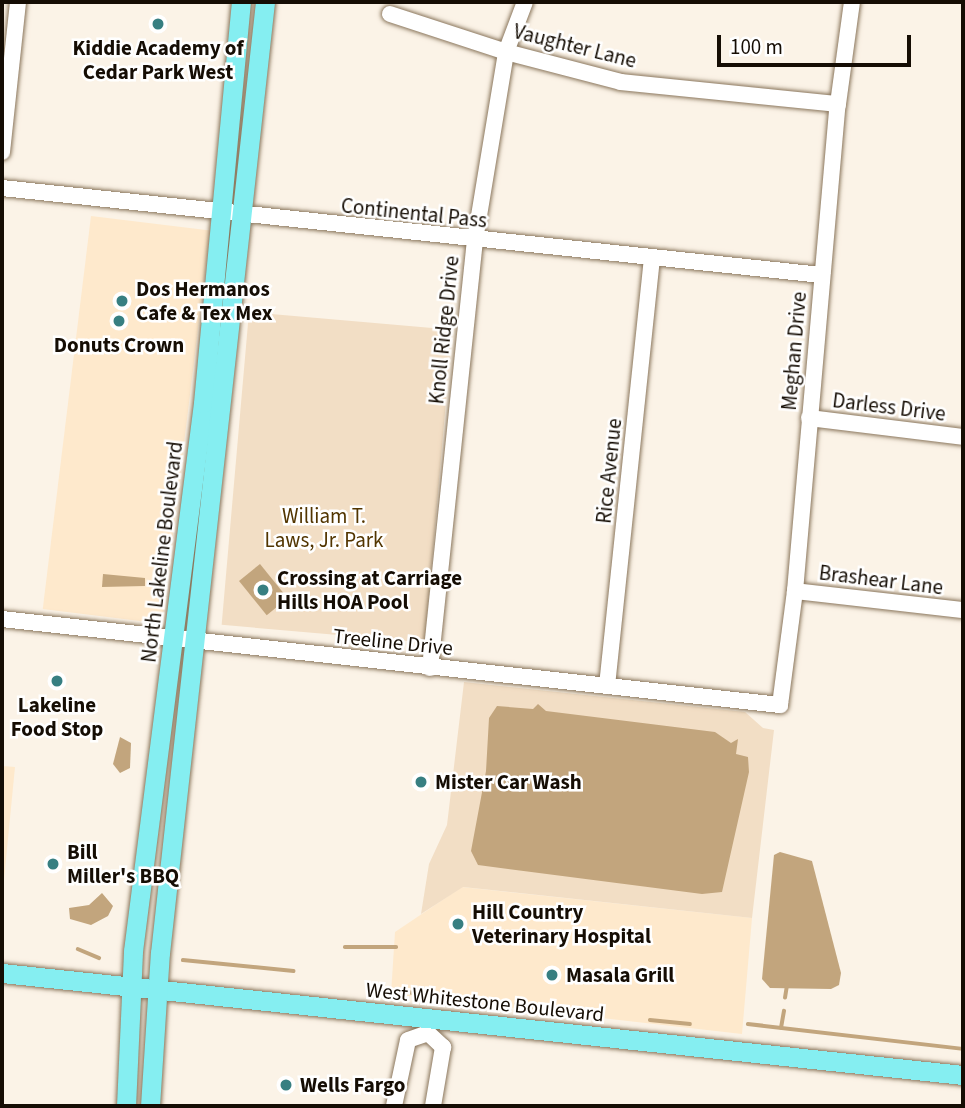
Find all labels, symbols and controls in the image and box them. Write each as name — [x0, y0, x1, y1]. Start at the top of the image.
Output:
marker: Kiddie Academy of Cedar Park West — [150, 16, 166, 32]
street label: Vaughter Lane — [511, 19, 639, 73]
scale bar — [720, 21, 914, 65]
text: 100 m — [730, 32, 783, 62]
place label: Kiddie Academy of Cedar Park West — [72, 35, 244, 85]
street label: Continental Pass — [340, 193, 488, 233]
street label: Knoll Ridge Drive — [424, 255, 464, 405]
place label: Dos Hermanos Cafe & Tex Mex — [136, 276, 272, 326]
street label: Meghan Drive — [776, 290, 812, 412]
marker: Dos Hermanos Cafe & Tex Mex — [114, 293, 130, 309]
marker: Donuts Crown — [111, 313, 127, 329]
place label: Donuts Crown — [54, 332, 184, 358]
street label: Darless Drive — [831, 388, 947, 426]
street label: Rice Avenue — [591, 417, 627, 525]
street label: North Lakeline Boulevard — [136, 440, 188, 664]
park label: William T. Laws, Jr. Park — [265, 503, 383, 553]
street label: Brashear Lane — [818, 560, 944, 600]
place label: Crossing at Carriage Hills HOA Pool — [277, 565, 462, 615]
marker: Crossing at Carriage Hills HOA Pool — [255, 582, 271, 598]
street label: Treeline Drive — [332, 623, 454, 661]
marker: Lakeline Food Stop — [49, 673, 65, 689]
place label: Lakeline Food Stop — [11, 692, 103, 742]
place label: Mister Car Wash — [435, 769, 582, 795]
marker: Mister Car Wash — [413, 774, 429, 790]
place label: Bill Miller's BBQ — [67, 839, 179, 889]
marker: Bill Miller's BBQ — [45, 856, 61, 872]
place label: Hill Country Veterinary Hospital — [472, 899, 651, 949]
marker: Hill Country Veterinary Hospital — [450, 916, 466, 932]
place label: Masala Grill — [566, 962, 674, 988]
marker: Masala Grill — [544, 967, 560, 983]
street label: West Whitestone Boulevard — [365, 977, 605, 1027]
place label: Wells Fargo — [300, 1072, 405, 1098]
marker: Wells Fargo — [278, 1077, 294, 1093]

